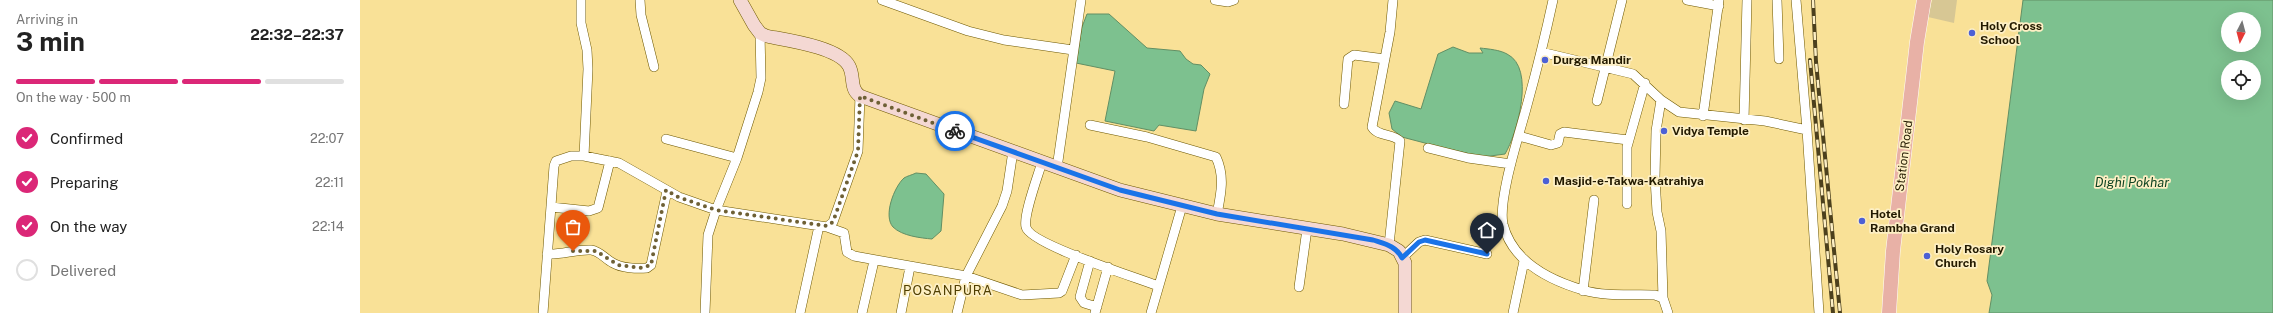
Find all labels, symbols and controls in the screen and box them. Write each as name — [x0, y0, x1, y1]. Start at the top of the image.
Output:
text: Arriving in — [16, 12, 78, 27]
north arrow — [2221, 12, 2261, 52]
map controls — [2221, 12, 2261, 100]
place label: Holy Cross School — [1980, 19, 2042, 47]
text: 3 min — [16, 26, 85, 57]
text: 22:32–22:37 — [250, 26, 344, 43]
marker: Holy Cross School — [1967, 28, 1977, 38]
place label: Durga Mandir — [1553, 53, 1631, 67]
marker: Durga Mandir — [1540, 55, 1550, 65]
button: locate — [2221, 60, 2261, 100]
text: On the way · 500 m — [16, 90, 131, 105]
courier — [935, 111, 975, 151]
icon: bike — [944, 120, 966, 142]
street label: Station Road — [1893, 120, 1915, 192]
place label: Vidya Temple — [1672, 124, 1749, 138]
marker: Vidya Temple — [1659, 126, 1669, 136]
icon: check — [16, 127, 38, 149]
text: Confirmed — [50, 130, 123, 147]
text: 22:07 — [310, 131, 344, 146]
icon: check — [16, 171, 38, 193]
text: Preparing — [50, 174, 119, 191]
place label: Masjid-e-Takwa-Katrahiya — [1554, 174, 1704, 188]
text: 22:11 — [315, 175, 344, 190]
water label: Dighi Pokhar — [2095, 175, 2169, 190]
marker: Masjid-e-Takwa-Katrahiya — [1541, 176, 1551, 186]
place label: Hotel Rambha Grand — [1870, 207, 1955, 235]
pin — [556, 210, 590, 251]
pin — [1470, 213, 1504, 254]
icon: check — [16, 215, 38, 237]
icon: bag — [562, 216, 584, 238]
marker: Hotel Rambha Grand — [1857, 216, 1867, 226]
text: On the way — [50, 218, 127, 235]
text: 22:14 — [312, 219, 344, 234]
icon: home — [1476, 219, 1498, 241]
place label: Holy Rosary Church — [1935, 242, 2004, 270]
marker: Holy Rosary Church — [1922, 251, 1932, 261]
text: Delivered — [50, 262, 116, 279]
district label: POSANPURA — [903, 283, 993, 298]

